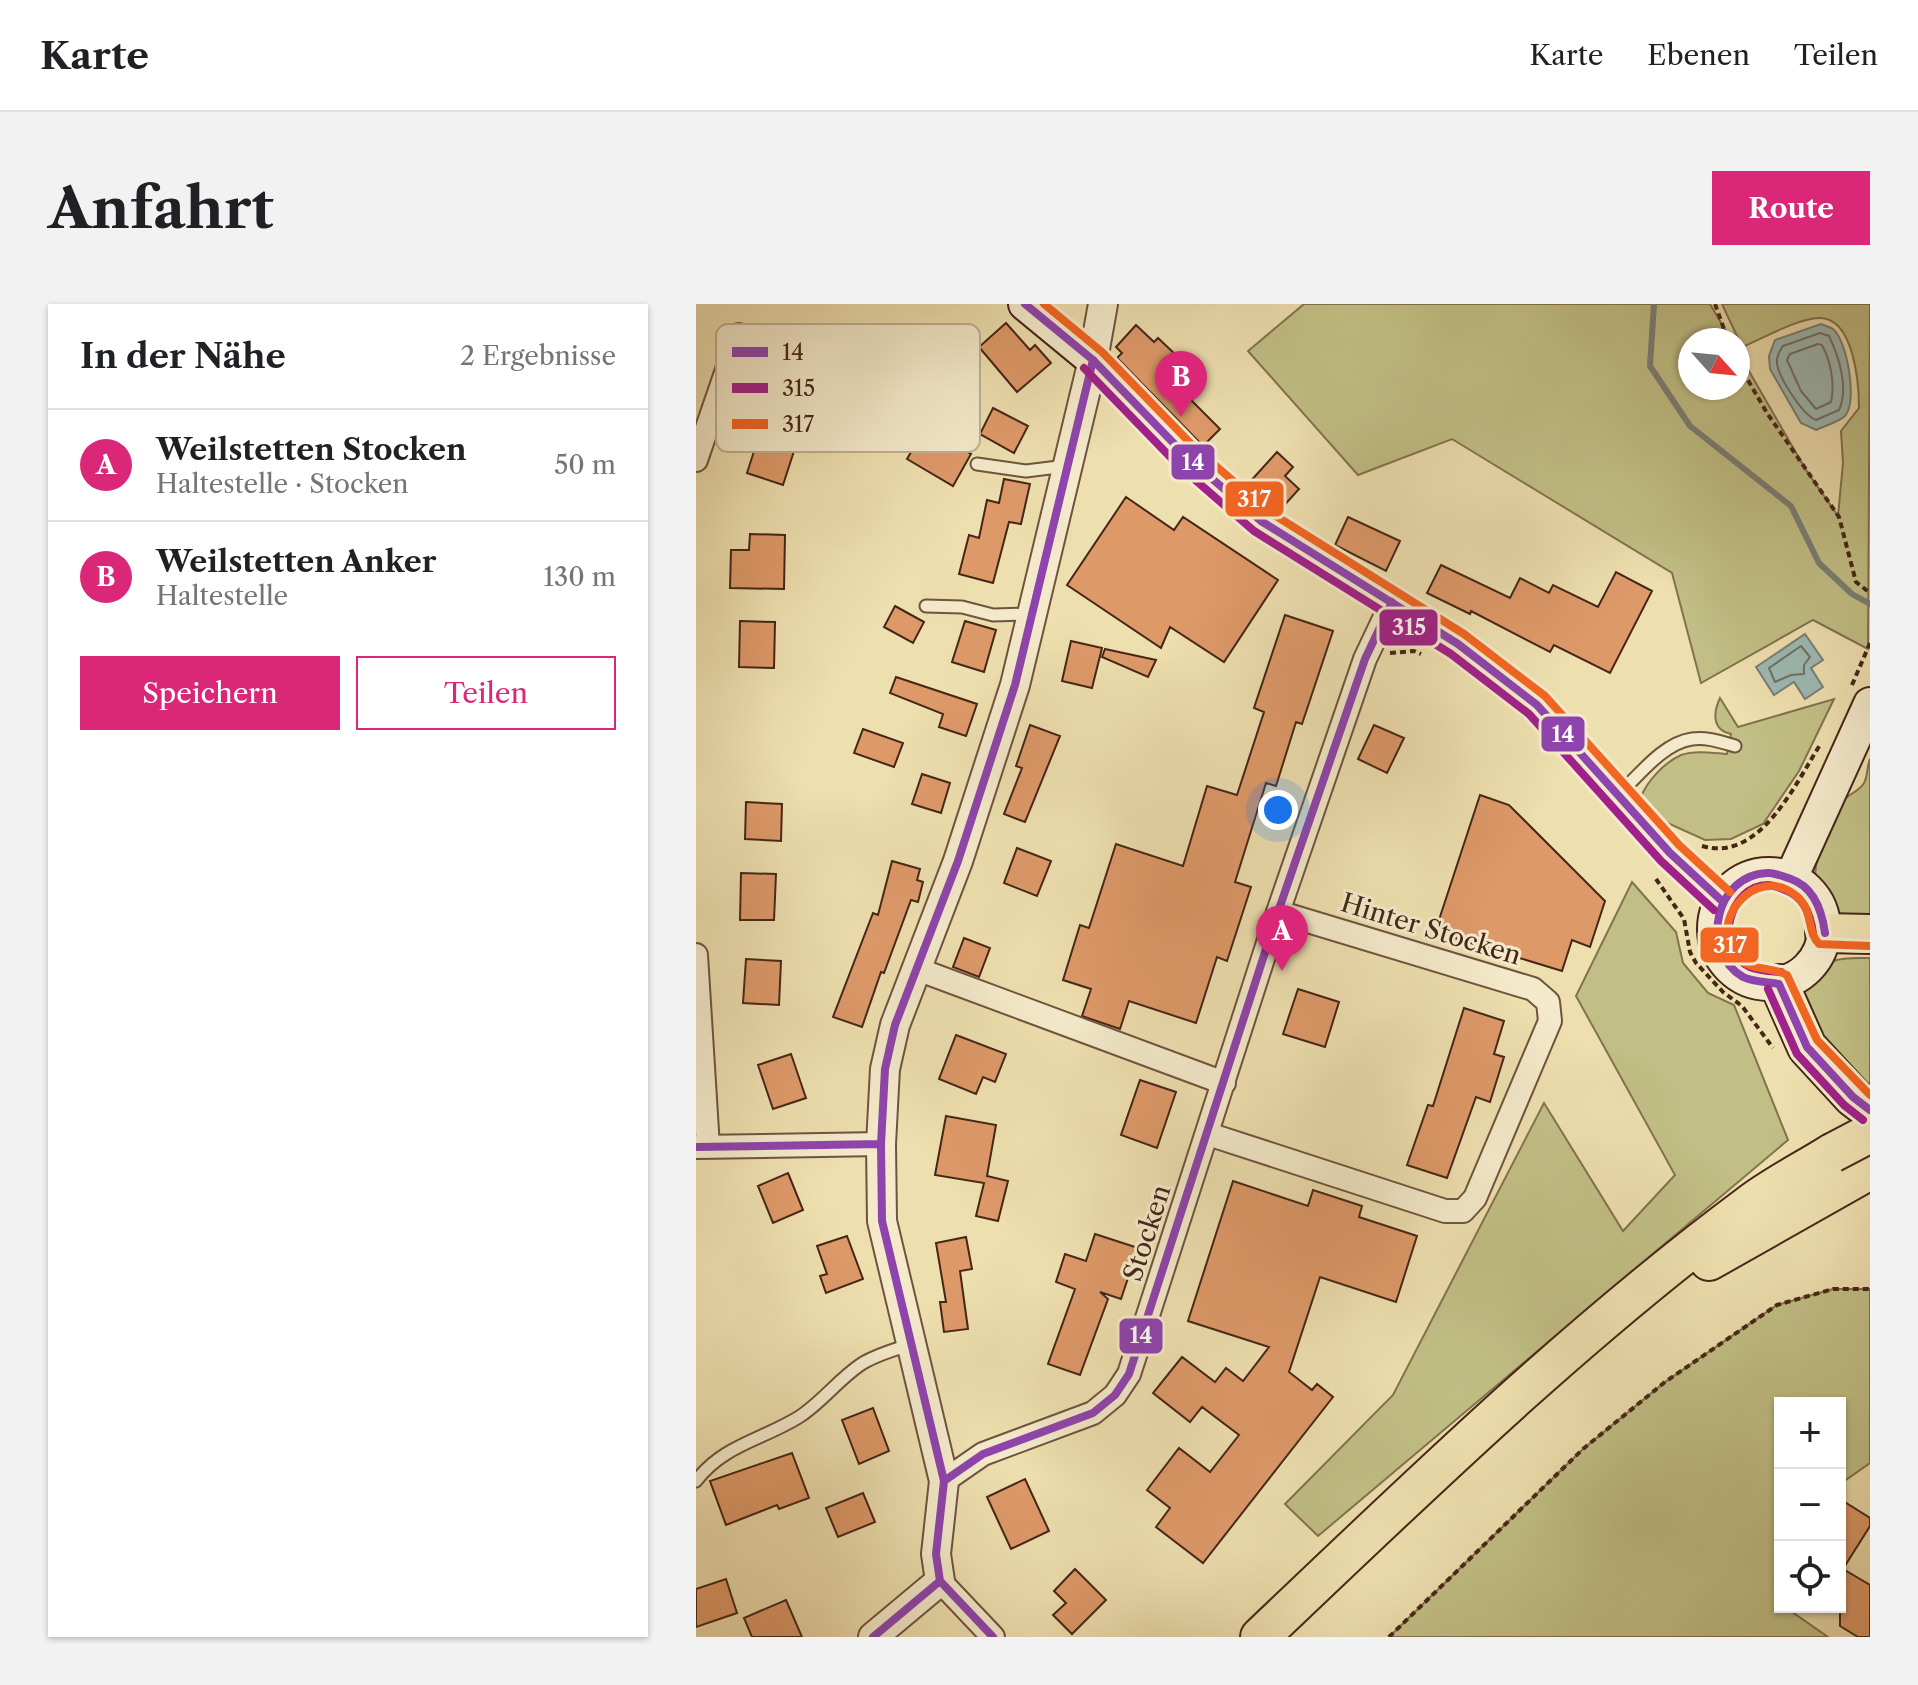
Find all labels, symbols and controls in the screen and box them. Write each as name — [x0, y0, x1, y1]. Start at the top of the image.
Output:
text: Karte — [40, 32, 149, 79]
text: Karte — [1529, 38, 1603, 72]
text: Ebenen — [1647, 38, 1750, 72]
text: Teilen — [1794, 38, 1878, 72]
button: Route — [1712, 171, 1870, 245]
text: Anfahrt — [48, 174, 274, 243]
legend — [716, 324, 980, 452]
north arrow — [1678, 328, 1750, 400]
text: In der Nähe — [80, 335, 286, 377]
text: 14 — [782, 339, 804, 366]
text: 2 Ergebnisse — [460, 340, 616, 372]
pin: B — [1155, 351, 1207, 417]
text: 315 — [782, 375, 815, 402]
text: 317 — [782, 411, 814, 438]
text: Weilstetten Stocken — [156, 431, 467, 468]
line badge: 14 — [1170, 443, 1216, 481]
text: A — [96, 449, 116, 481]
text: 50 m — [554, 449, 616, 481]
text: 14 — [1182, 449, 1204, 476]
text: Haltestelle · Stocken — [156, 468, 409, 500]
line badge: 317 — [1224, 480, 1285, 518]
text: 317 — [1237, 486, 1271, 513]
text: Weilstetten Anker — [156, 543, 436, 580]
text: B — [96, 561, 116, 593]
text: 130 m — [543, 561, 616, 593]
text: Haltestelle — [156, 580, 288, 612]
line badge: 315 — [1378, 608, 1439, 647]
text: 315 — [1392, 614, 1426, 641]
button: Speichern — [80, 656, 340, 730]
button: Teilen — [356, 656, 616, 730]
line badge: 14 — [1540, 715, 1586, 753]
text: 14 — [1552, 721, 1574, 748]
your location — [1258, 790, 1298, 830]
street label: Hinter Stocken — [1337, 886, 1525, 972]
pin: A — [1256, 905, 1308, 971]
line badge: 317 — [1699, 926, 1760, 964]
text: 317 — [1713, 932, 1747, 959]
street label: Stocken — [1116, 1181, 1178, 1285]
line badge: 14 — [1118, 1317, 1164, 1355]
text: 14 — [1130, 1322, 1152, 1349]
map controls — [1774, 1397, 1846, 1613]
button: + — [1774, 1397, 1846, 1469]
button: − — [1774, 1469, 1846, 1541]
button: locate — [1774, 1541, 1846, 1613]

